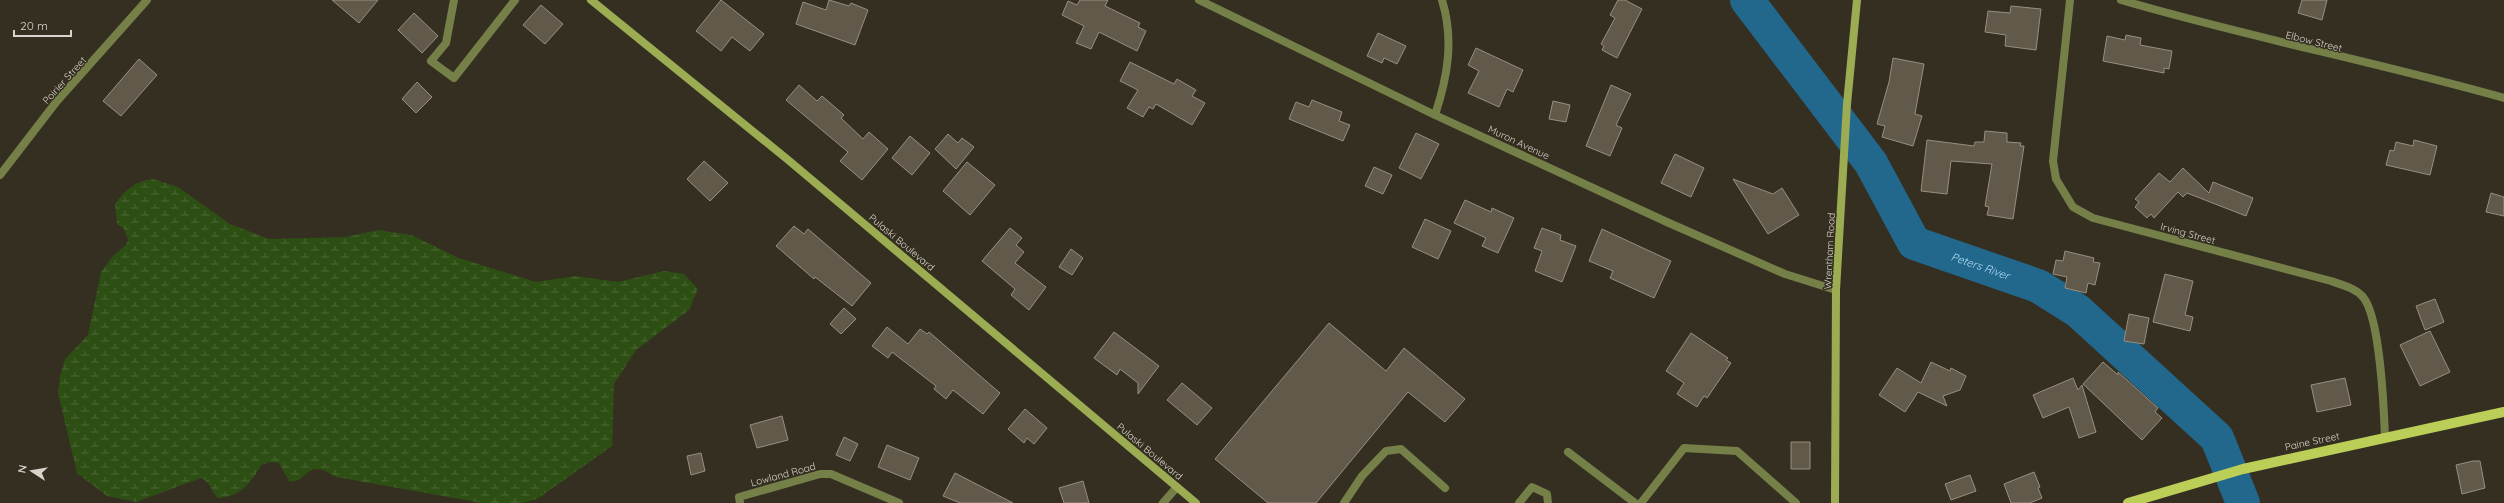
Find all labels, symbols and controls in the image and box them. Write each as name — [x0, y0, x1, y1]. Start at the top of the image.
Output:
scale bar — [14, 12, 71, 38]
text: 20 m — [20, 18, 48, 33]
street label: Elbow Street — [2284, 28, 2344, 55]
street label: Poirier Street — [40, 53, 90, 107]
street label: Muron Avenue — [1486, 123, 1552, 163]
street label: Pulaski Boulevard — [866, 211, 937, 274]
street label: Wrentham Road — [1821, 212, 1838, 290]
street label: Irving Street — [2159, 220, 2217, 247]
water label: Peters River — [1949, 249, 2013, 283]
street label: Pulaski Boulevard — [1114, 420, 1185, 483]
street label: Paine Street — [2284, 429, 2341, 454]
north arrow — [12, 451, 52, 491]
street label: Lowland Road — [749, 460, 817, 489]
text: N — [15, 464, 30, 474]

